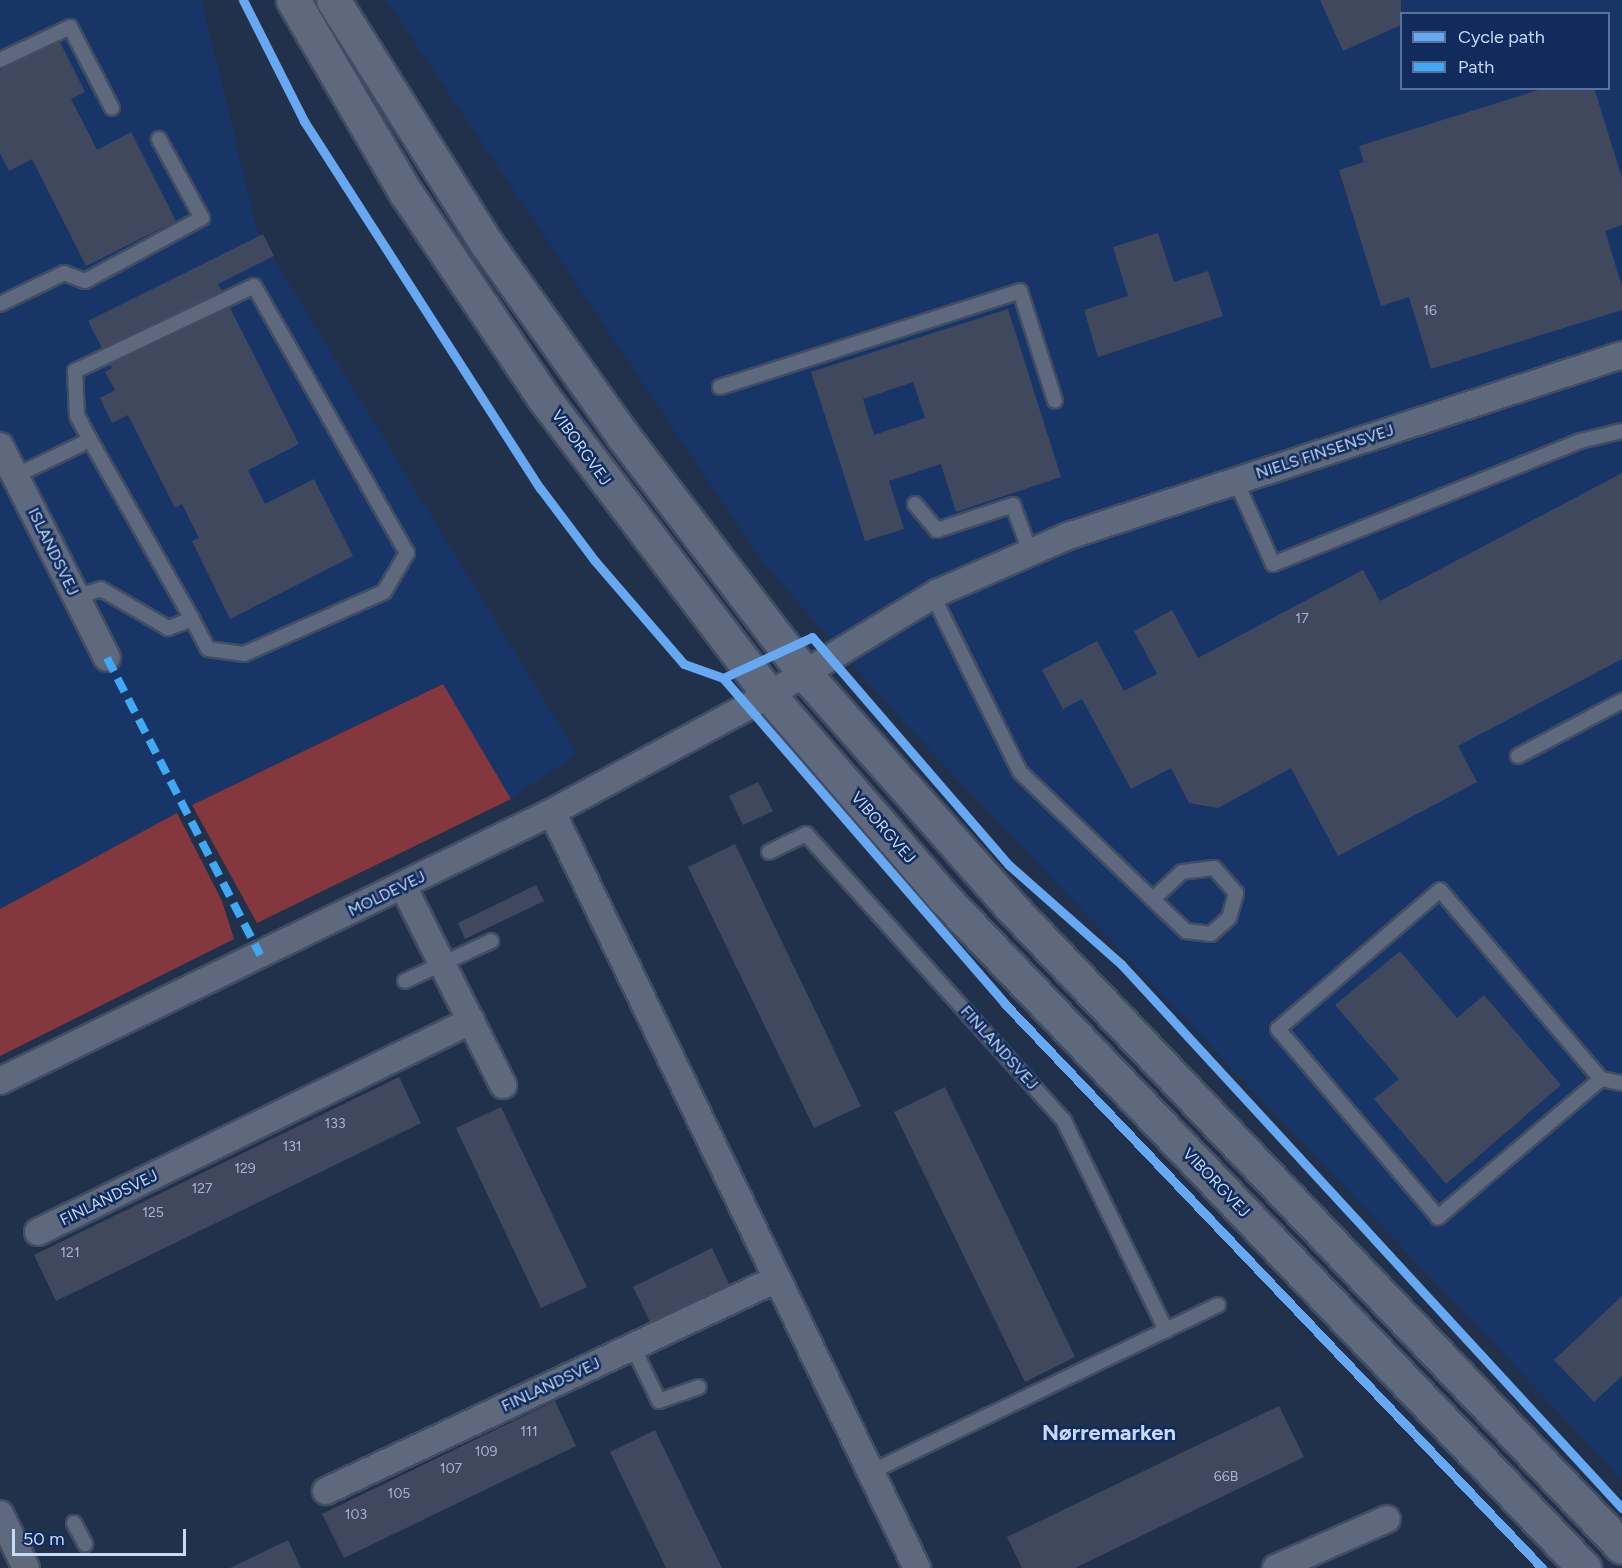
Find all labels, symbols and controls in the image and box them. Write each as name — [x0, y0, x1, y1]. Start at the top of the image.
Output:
legend — [1400, 12, 1610, 90]
text: Cycle path — [1458, 26, 1545, 48]
text: Path — [1458, 56, 1494, 78]
house number: 16 — [1423, 303, 1437, 319]
street label: VIBORGVEJ — [547, 407, 615, 489]
street label: NIELS FINSENSVEJ — [1254, 421, 1396, 483]
street label: ISLANDSVEJ — [23, 505, 83, 599]
house number: 17 — [1295, 611, 1309, 627]
street label: VIBORGVEJ — [847, 788, 919, 868]
street label: MOLDEVEJ — [345, 867, 429, 921]
street label: FINLANDSVEJ — [956, 1002, 1042, 1094]
house number: 133 — [324, 1116, 346, 1132]
house number: 131 — [282, 1139, 302, 1155]
street label: VIBORGVEJ — [1178, 1144, 1254, 1222]
house number: 129 — [234, 1161, 256, 1177]
street label: FINLANDSVEJ — [57, 1166, 161, 1230]
house number: 127 — [191, 1181, 213, 1197]
house number: 125 — [142, 1205, 164, 1221]
house number: 121 — [60, 1245, 80, 1261]
street label: FINLANDSVEJ — [499, 1354, 603, 1416]
district label: Nørremarken — [1042, 1420, 1176, 1446]
house number: 111 — [520, 1424, 538, 1440]
house number: 109 — [475, 1444, 497, 1460]
house number: 107 — [440, 1461, 462, 1477]
house number: 66B — [1214, 1469, 1238, 1485]
house number: 105 — [388, 1486, 410, 1502]
house number: 103 — [345, 1507, 367, 1523]
scale bar — [15, 1517, 189, 1555]
text: 50 m — [23, 1528, 65, 1550]

